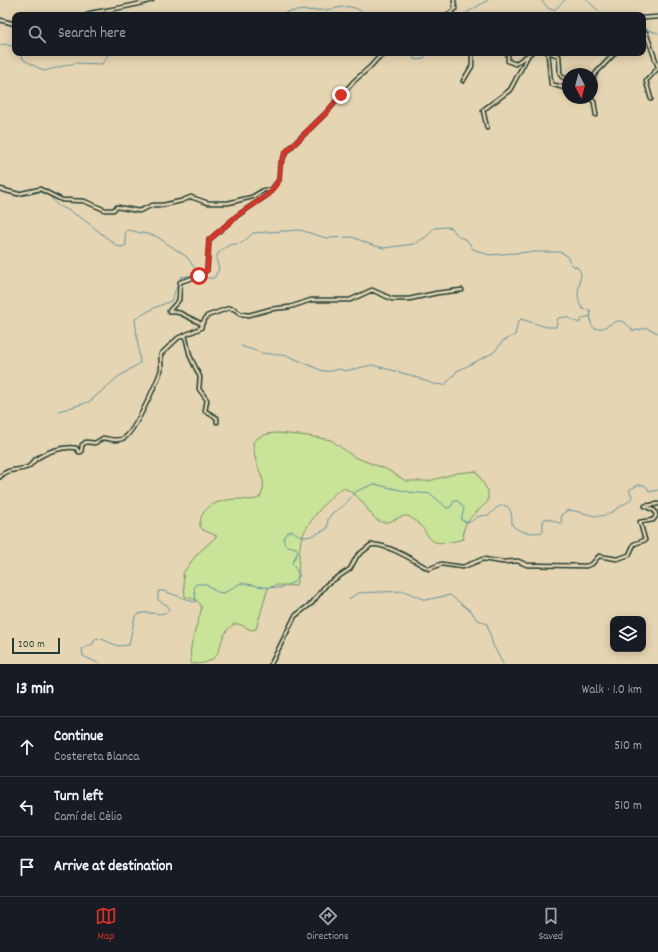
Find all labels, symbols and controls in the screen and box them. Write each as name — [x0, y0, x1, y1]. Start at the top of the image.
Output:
search box — [12, 12, 646, 56]
icon: search — [26, 23, 48, 45]
text: Search here — [58, 23, 126, 45]
north arrow — [562, 68, 598, 104]
route end — [332, 86, 350, 104]
route start — [190, 267, 208, 285]
map controls — [610, 616, 646, 652]
button: layers — [610, 616, 646, 652]
scale bar — [12, 636, 60, 655]
text: 200 m — [18, 637, 45, 653]
text: 13 min — [16, 678, 54, 702]
text: Walk · 1.0 km — [582, 681, 642, 700]
text: Continue — [54, 726, 103, 748]
icon: ahead — [16, 736, 38, 758]
text: 510 m — [614, 737, 642, 756]
text: Costereta Blanca — [54, 748, 139, 767]
text: Turn left — [54, 786, 103, 808]
icon: left — [16, 796, 38, 818]
text: 510 m — [614, 797, 642, 816]
text: Camí del Cèlio — [54, 808, 122, 827]
icon: arrive — [16, 856, 38, 878]
text: Arrive at destination — [54, 856, 172, 878]
tab: Map — [95, 905, 117, 945]
tab: Directions — [307, 905, 349, 945]
tab: Saved — [538, 905, 563, 945]

